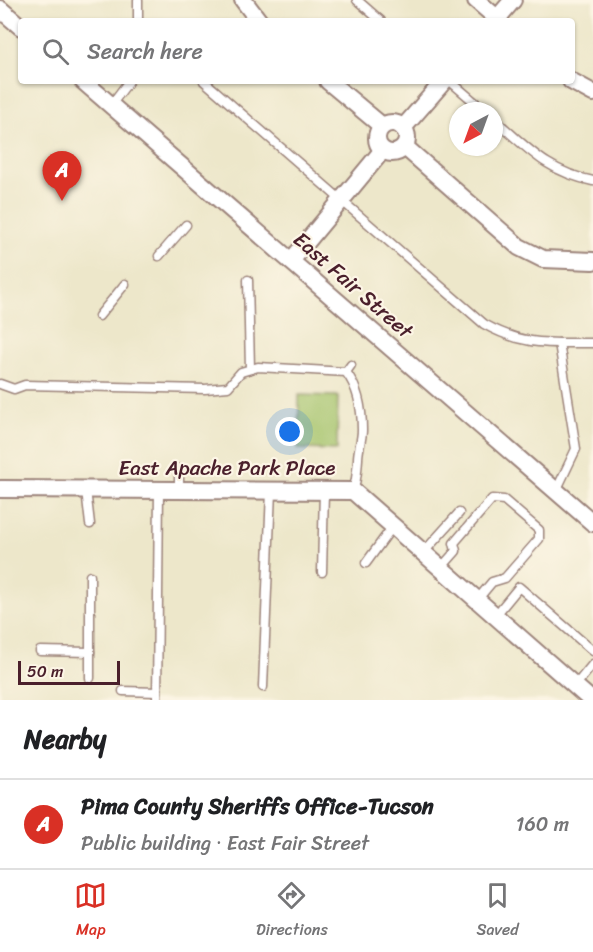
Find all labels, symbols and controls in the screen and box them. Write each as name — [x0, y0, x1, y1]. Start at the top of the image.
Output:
search box — [18, 18, 575, 84]
text: Search here — [87, 32, 203, 71]
icon: search — [39, 35, 72, 68]
north arrow — [449, 102, 503, 156]
pin: A — [42, 152, 82, 201]
street label: East Fair Street — [284, 222, 423, 349]
your location — [275, 417, 304, 446]
street label: East Apache Park Place — [119, 449, 335, 487]
text: 50 m — [27, 657, 63, 686]
scale bar — [18, 658, 120, 686]
text: Nearby — [24, 716, 106, 762]
text: Pima County Sheriffs Office-Tucson — [81, 787, 434, 826]
text: A — [37, 807, 50, 842]
text: 160 m — [516, 807, 569, 842]
text: Public building · East Fair Street — [81, 826, 369, 861]
tab: Map — [74, 879, 107, 944]
tab: Directions — [256, 879, 328, 944]
tab: Saved — [476, 879, 519, 944]

